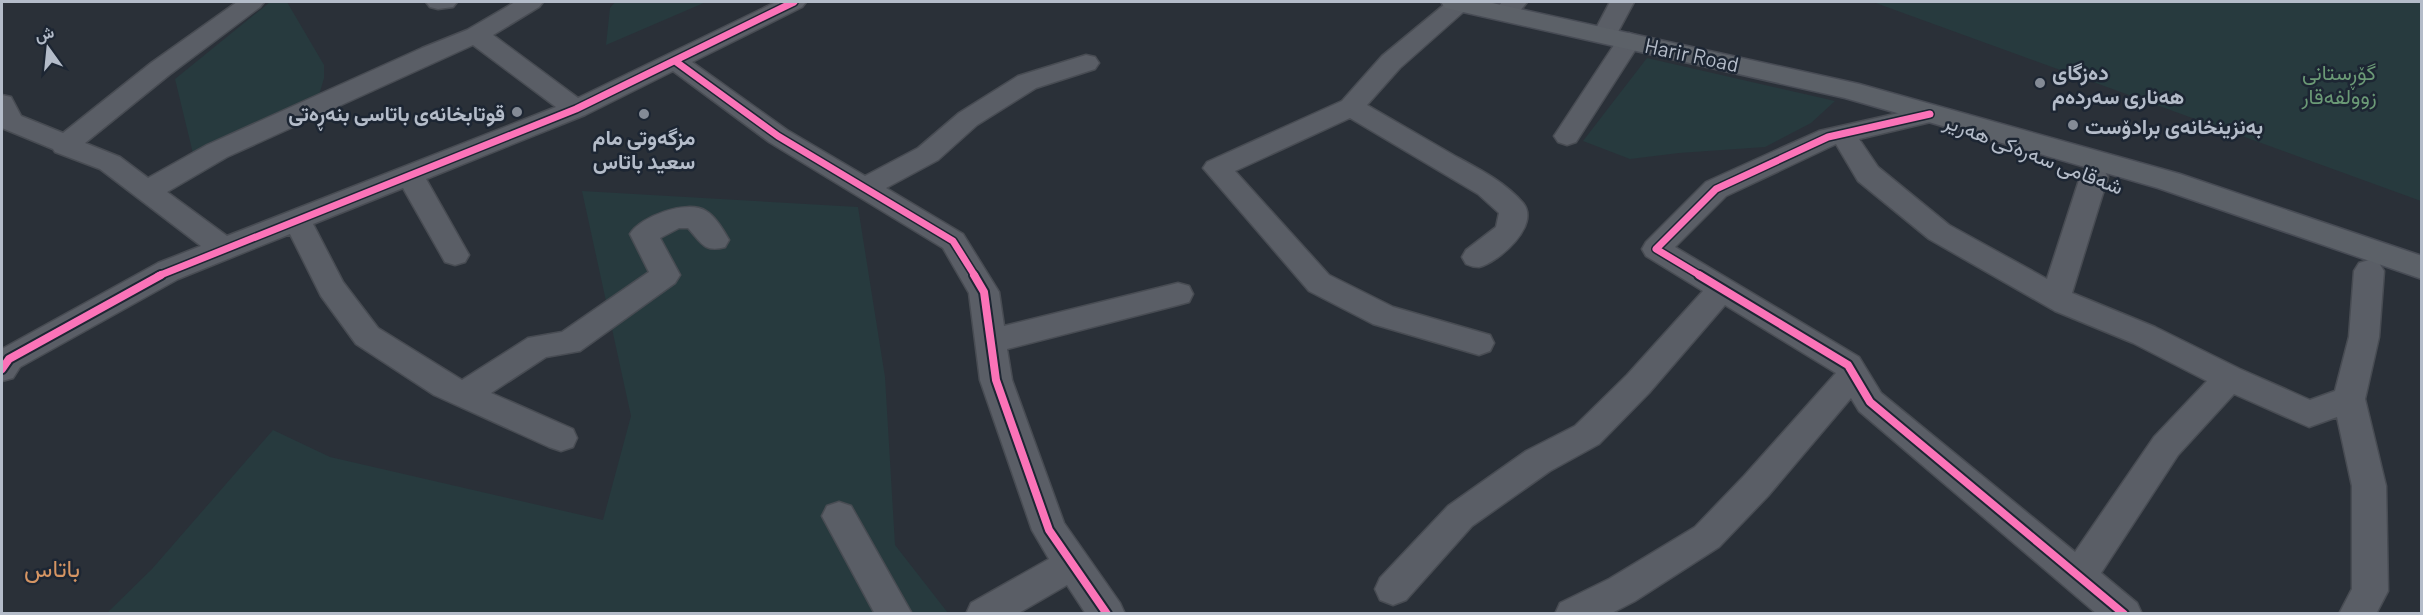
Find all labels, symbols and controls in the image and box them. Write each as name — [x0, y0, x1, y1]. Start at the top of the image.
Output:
north arrow — [18, 18, 78, 78]
text: ش — [32, 21, 56, 46]
street label: Harir Road — [1643, 32, 1741, 76]
place label: دەزگای هەناری سەردەم — [2052, 59, 2184, 111]
park label: گۆڕستانی زوولفەقار — [2300, 59, 2377, 110]
marker: دەزگای هەناری سەردەم — [2033, 76, 2047, 90]
place label: قوتابخانەی باتاسی بنەڕەتی — [288, 100, 505, 131]
marker: قوتابخانەی باتاسی بنەڕەتی — [510, 105, 524, 119]
marker: مزگەوتی مام سعید باتاس — [637, 107, 651, 121]
street label: شەقامی سەرەکی هەریر — [1939, 107, 2127, 201]
place label: بەنزینخانەی برادۆست — [2085, 113, 2263, 140]
marker: بەنزینخانەی برادۆست — [2066, 118, 2080, 132]
place label: مزگەوتی مام سعید باتاس — [593, 124, 696, 174]
district label: باتاس — [24, 553, 80, 583]

